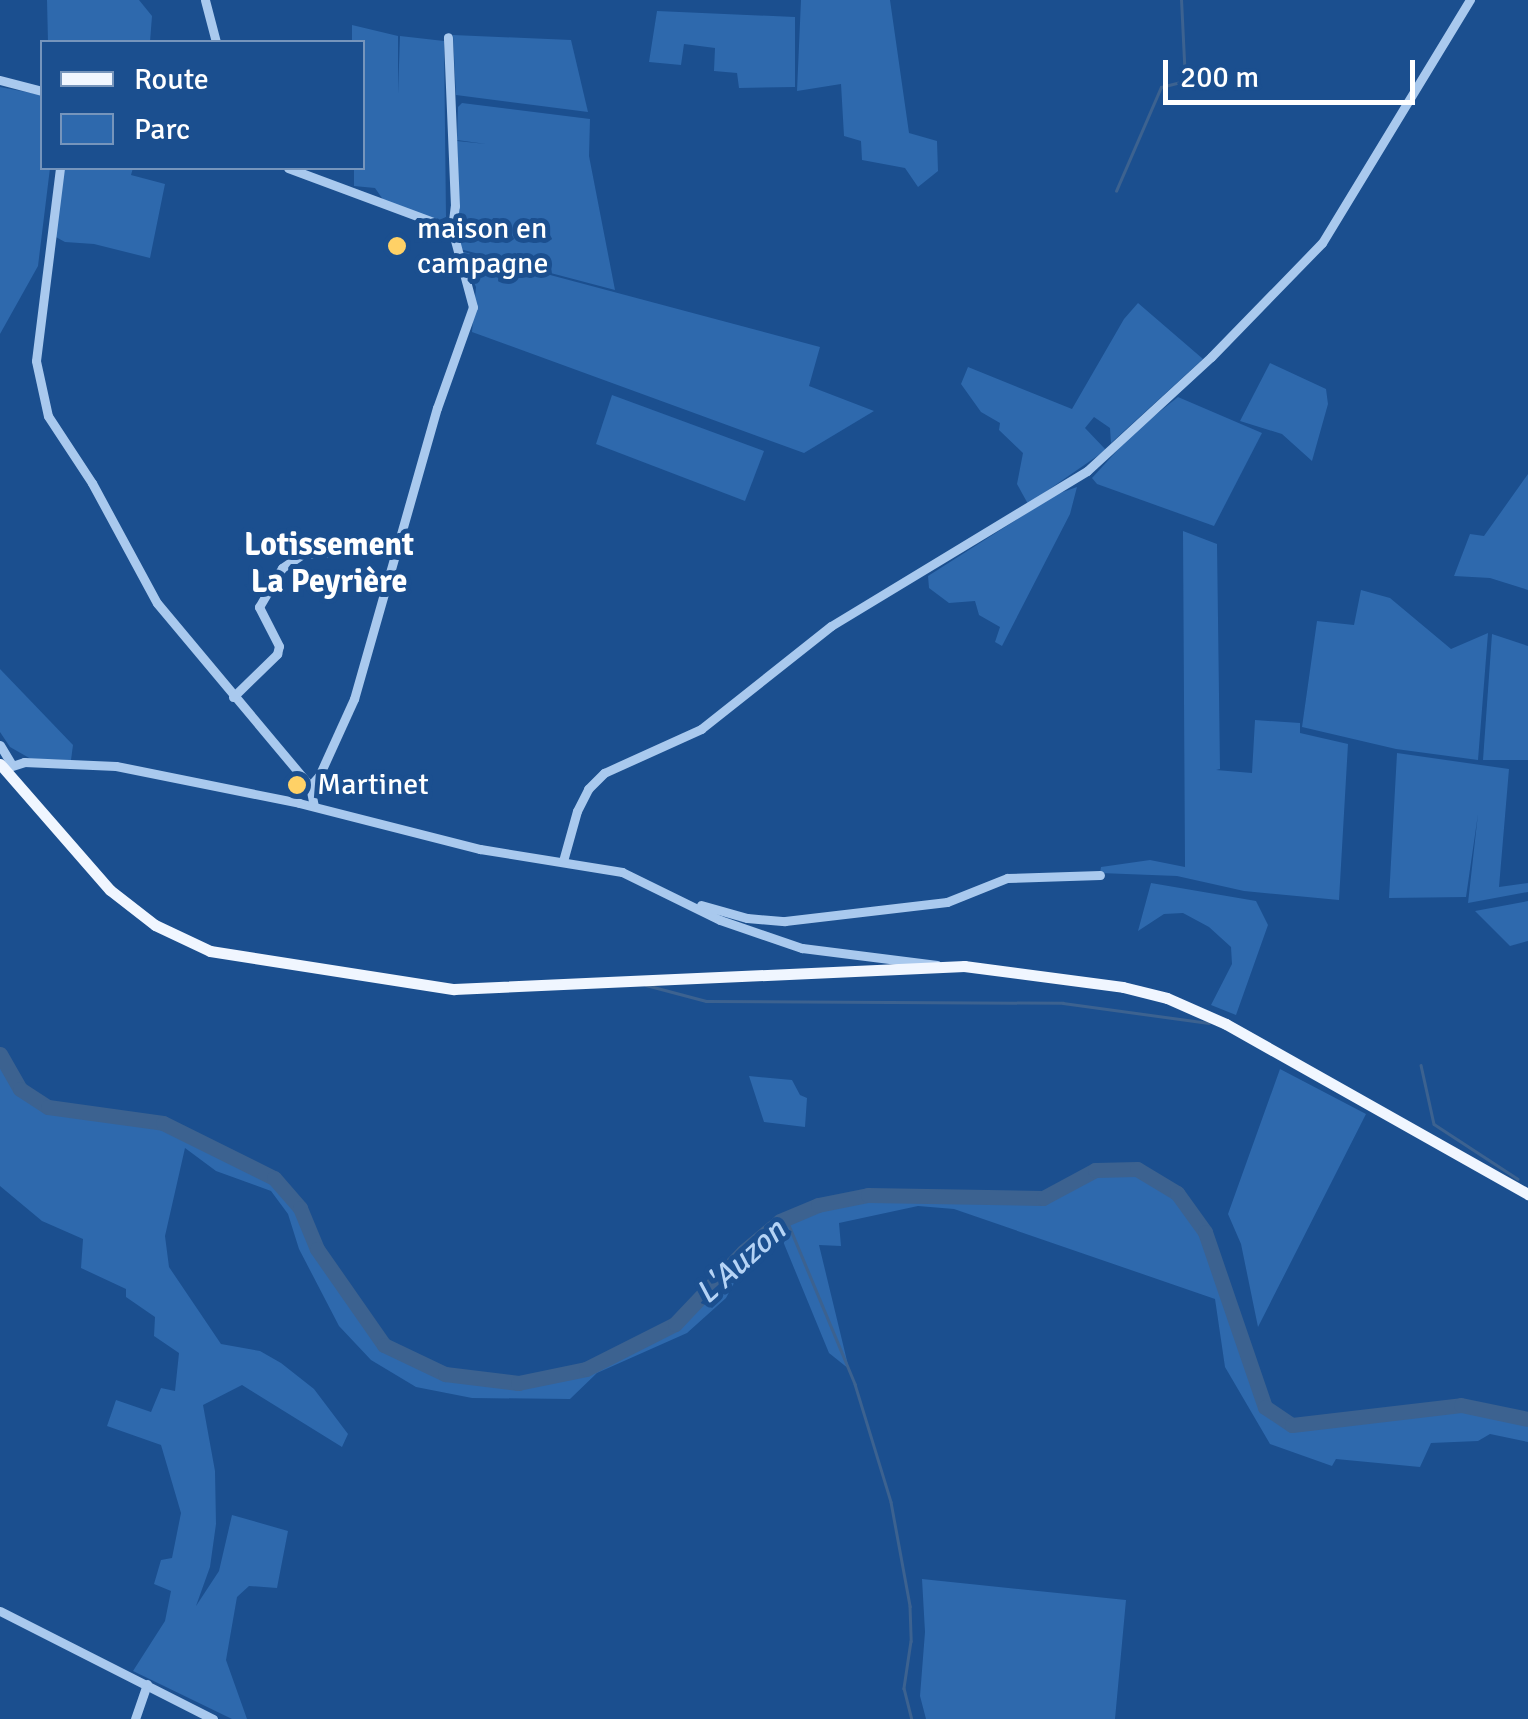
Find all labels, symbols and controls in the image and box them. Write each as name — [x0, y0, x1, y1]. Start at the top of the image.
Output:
legend — [40, 40, 365, 170]
scale bar — [1168, 40, 1420, 102]
text: 200 m — [1180, 59, 1259, 96]
text: Route — [134, 61, 209, 98]
text: Parc — [134, 111, 190, 148]
place label: maison en campagne — [417, 211, 548, 282]
marker: maison en campagne — [386, 235, 408, 257]
district label: Lotissement La Peyrière — [244, 527, 414, 602]
place label: Martinet — [317, 767, 429, 803]
marker: Martinet — [286, 774, 308, 796]
water label: L'Auzon — [688, 1212, 794, 1312]

